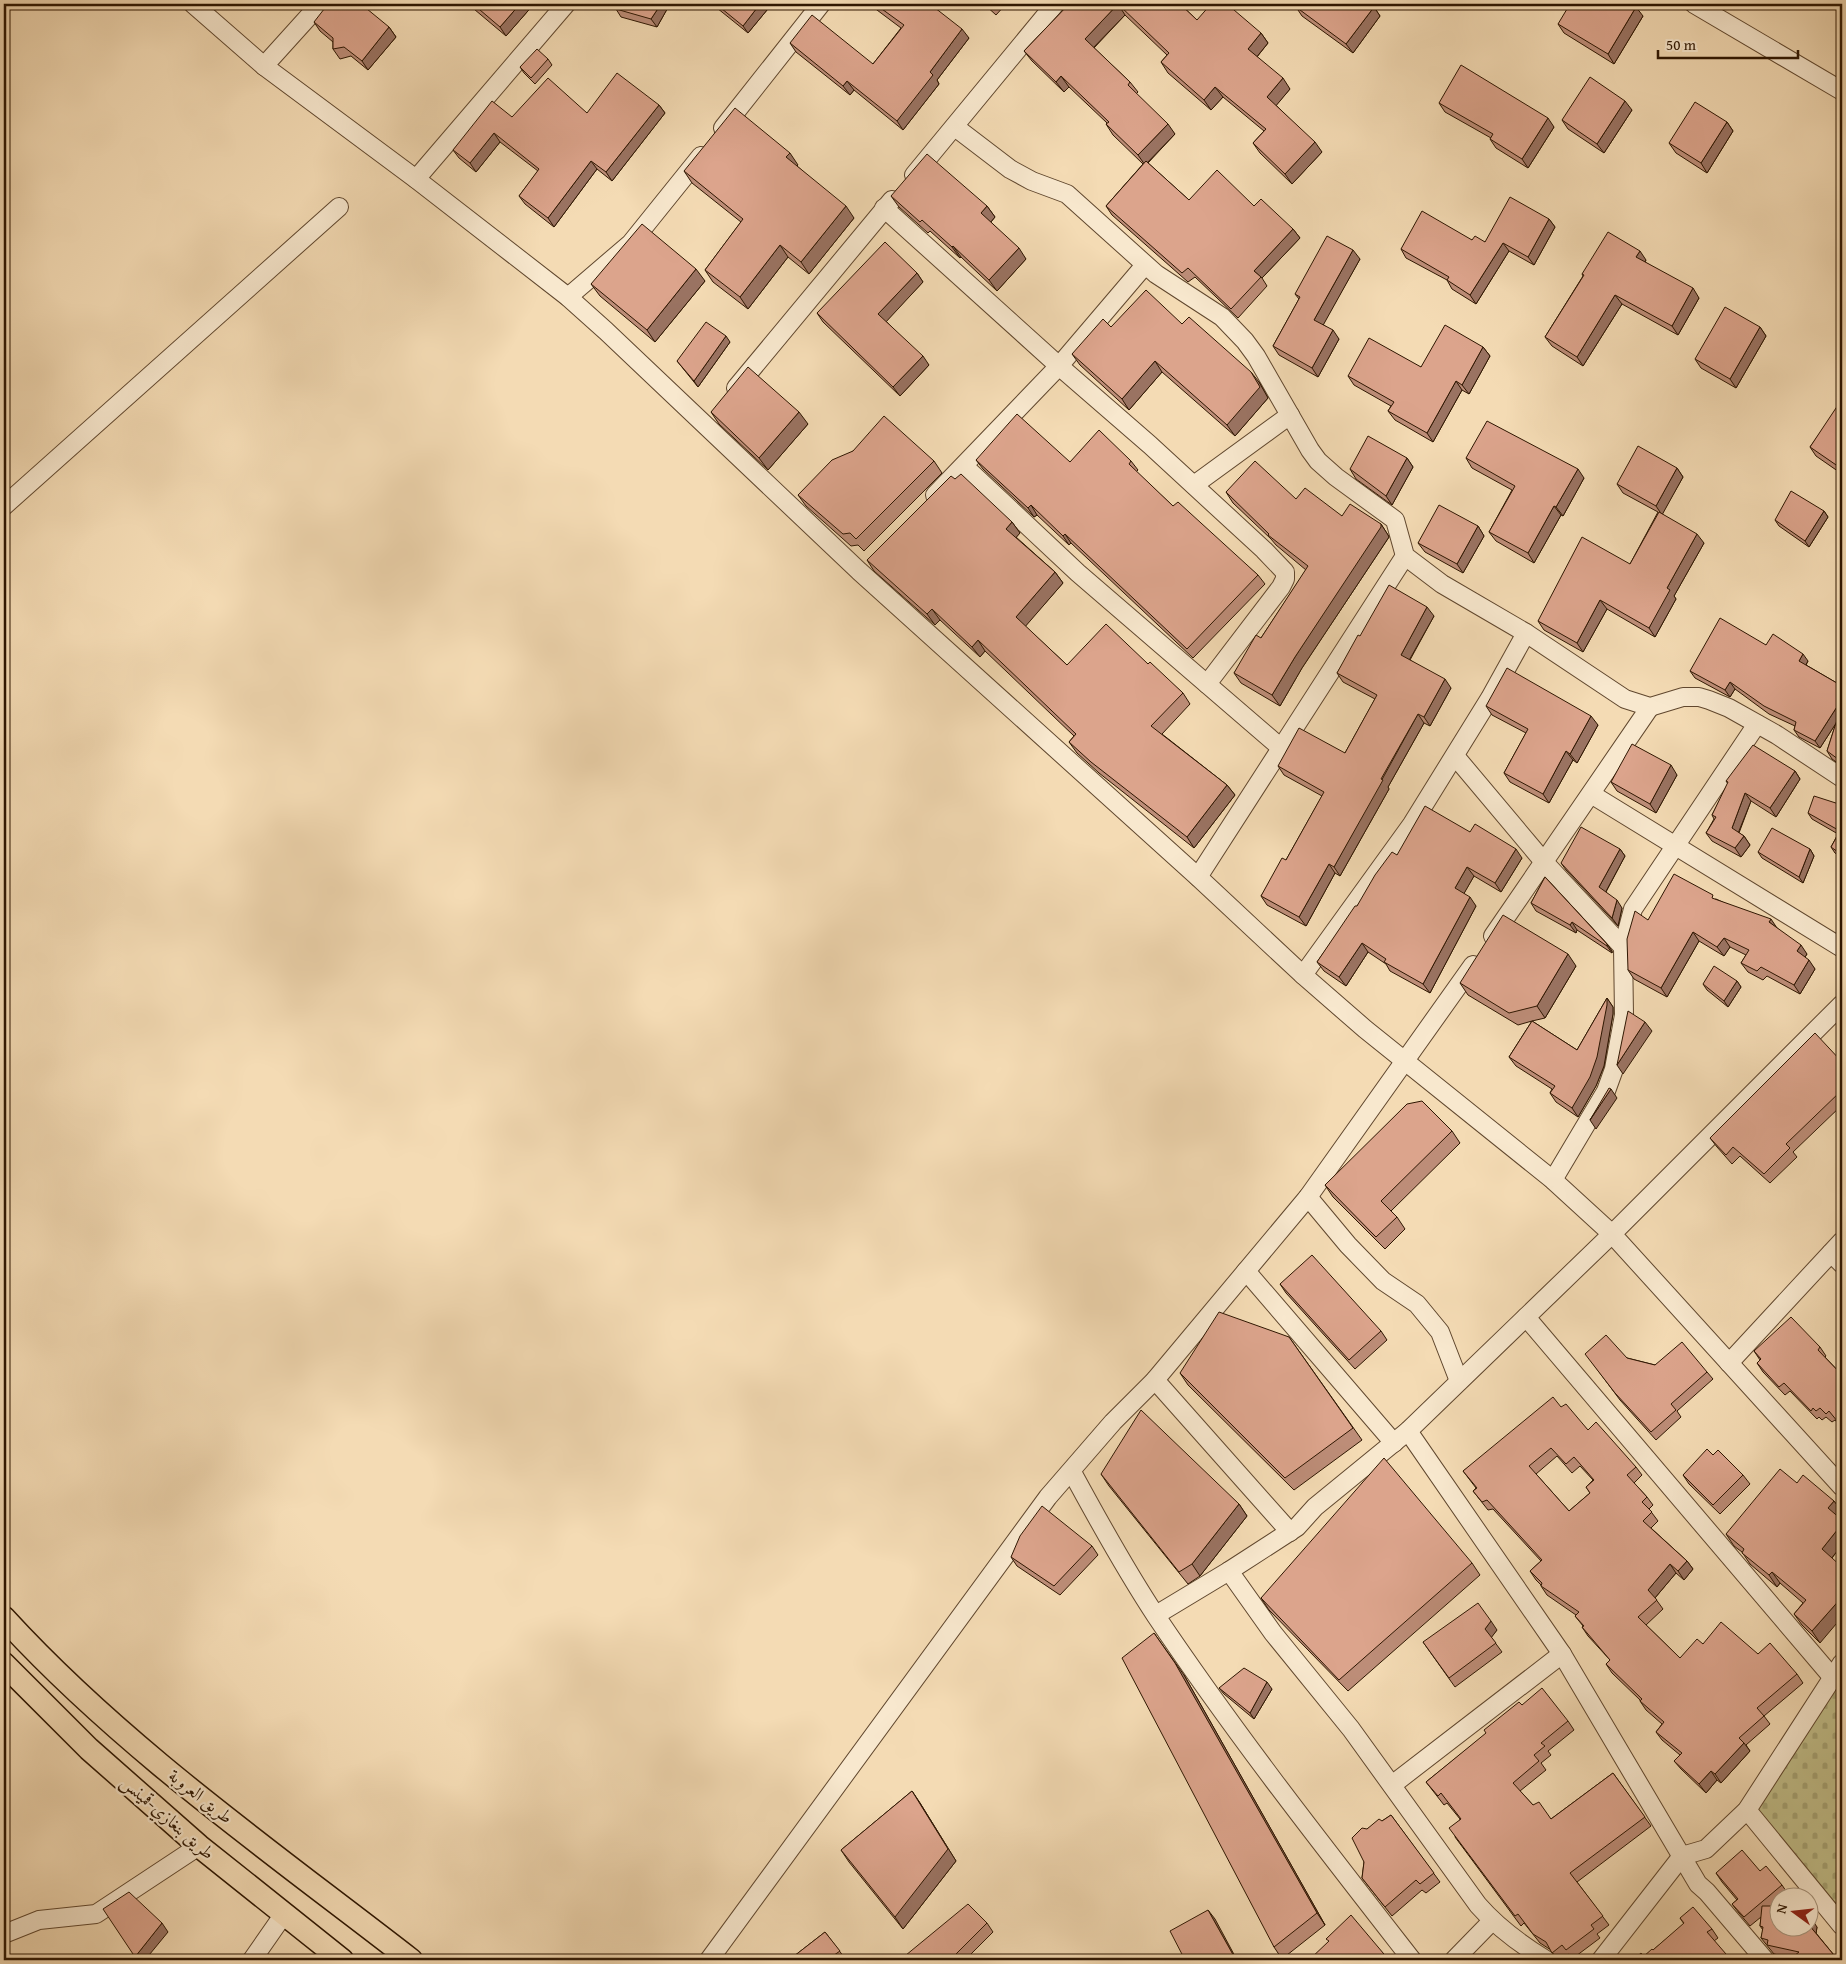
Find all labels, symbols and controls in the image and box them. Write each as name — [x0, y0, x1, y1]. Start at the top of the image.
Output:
scale bar — [1658, 28, 1798, 60]
text: 50 m — [1666, 34, 1697, 55]
street label: طريق العروبة — [163, 1762, 239, 1830]
street label: طريق بنغازي-قمينس — [114, 1768, 221, 1867]
north arrow — [1768, 1886, 1818, 1936]
text: N — [1771, 1901, 1792, 1916]

